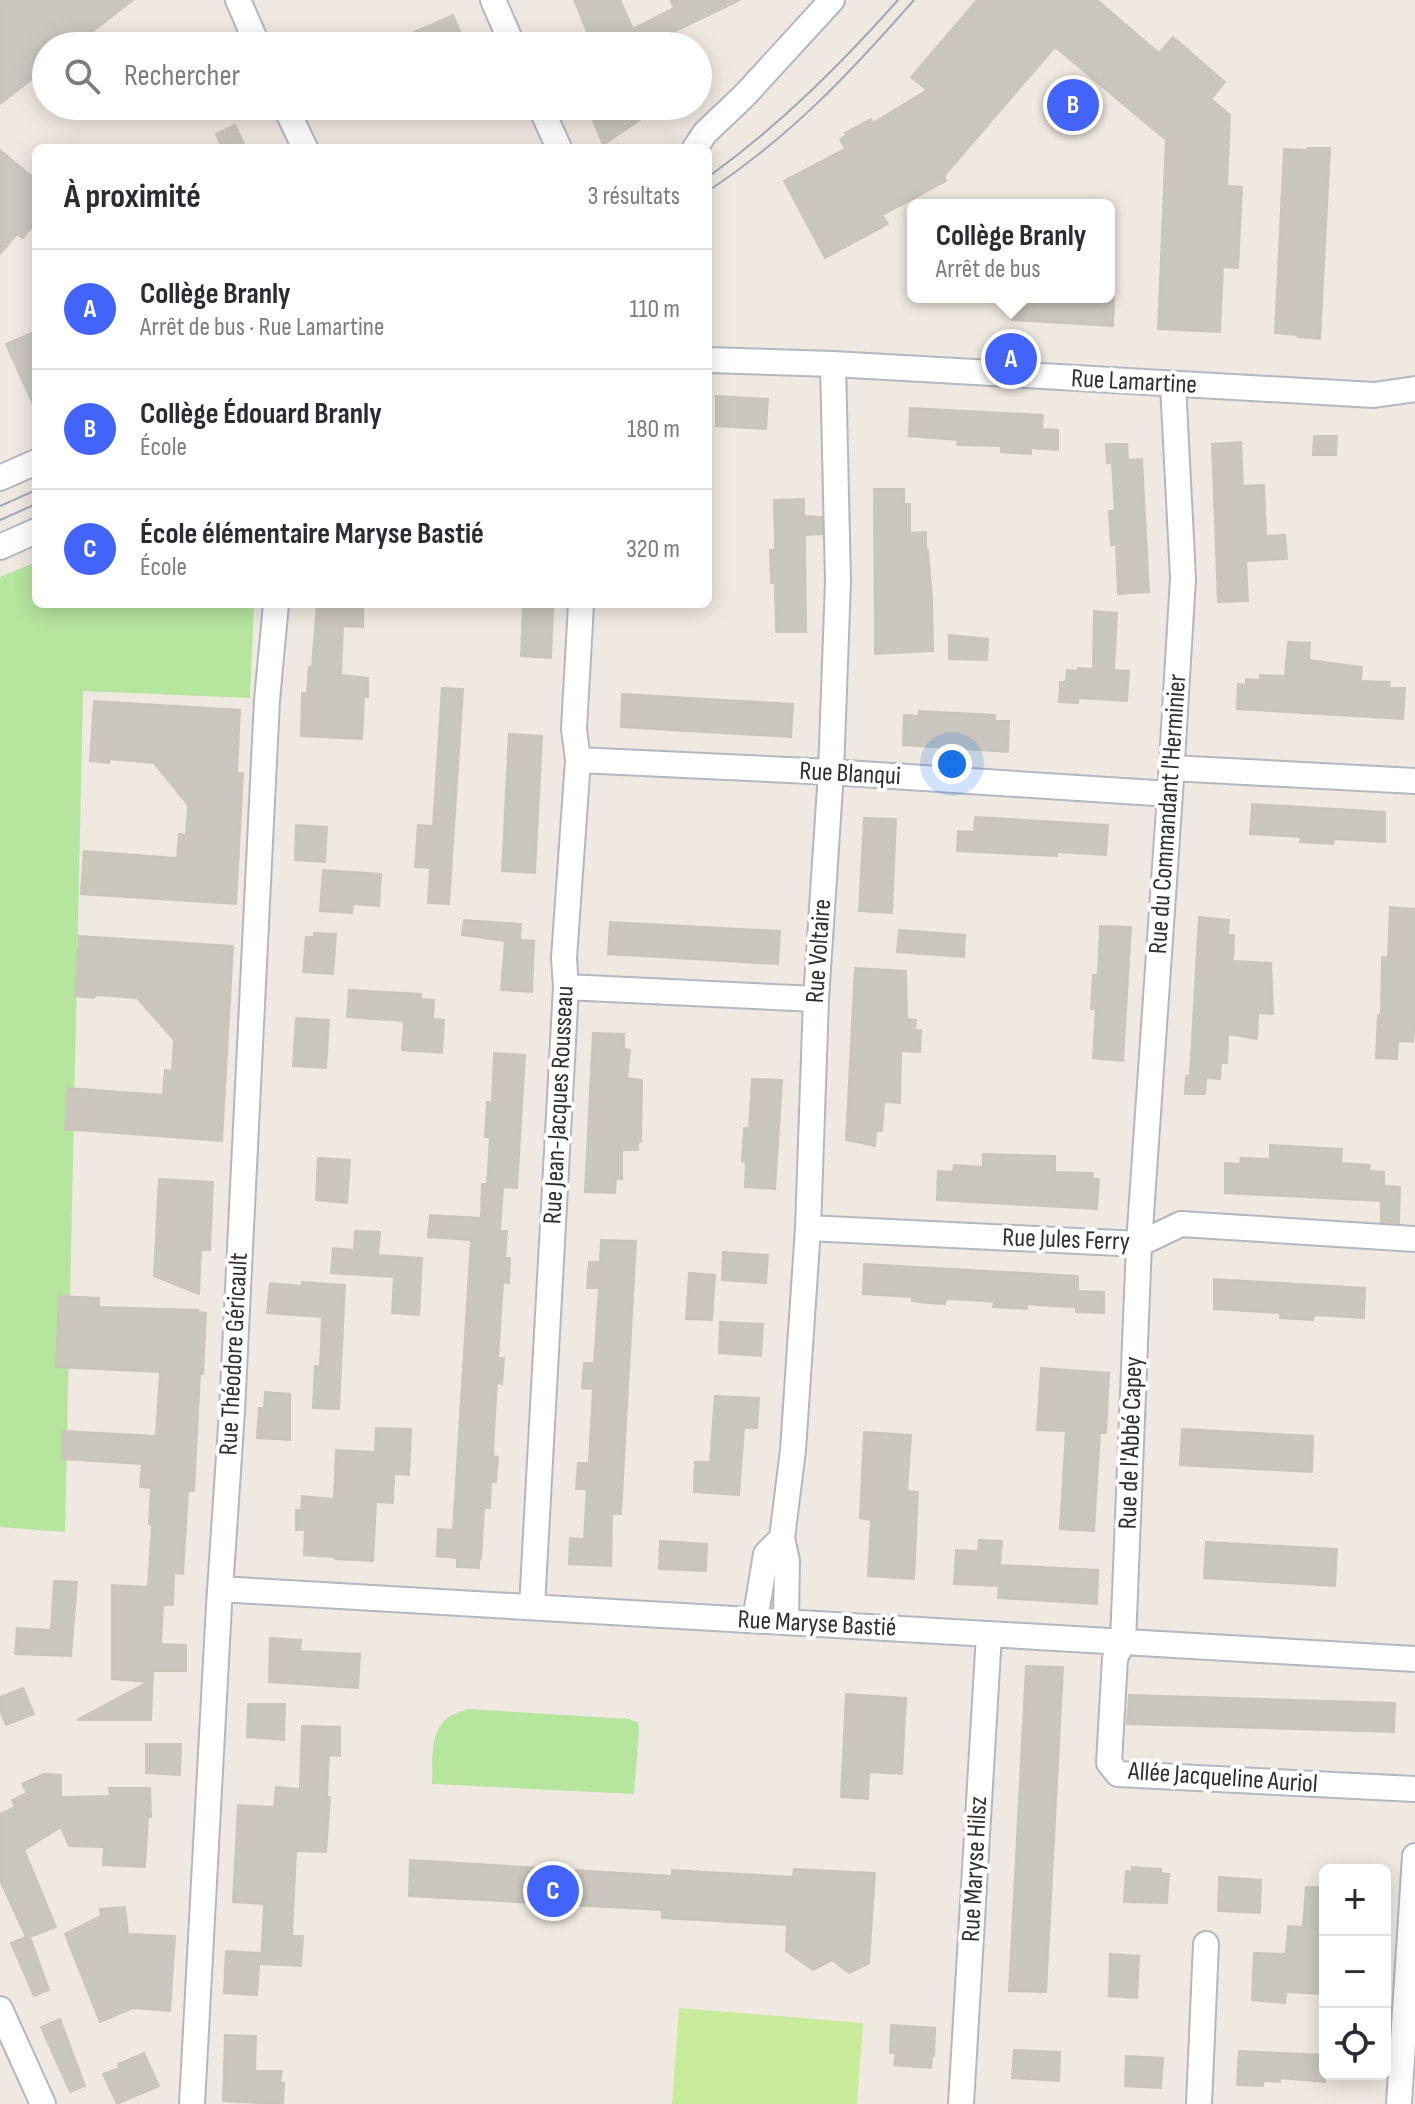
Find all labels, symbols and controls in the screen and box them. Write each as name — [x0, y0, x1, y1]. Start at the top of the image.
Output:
search box — [32, 32, 712, 120]
icon: search — [60, 54, 104, 98]
text: Rechercher — [124, 58, 240, 94]
pin: B — [1047, 75, 1099, 135]
text: À proximité — [64, 176, 201, 217]
text: 3 résultats — [588, 181, 680, 212]
popup — [907, 199, 1115, 303]
text: Collège Branly — [936, 218, 1086, 254]
text: Arrêt de bus — [936, 254, 1041, 285]
text: Collège Branly — [140, 276, 291, 312]
text: A — [84, 294, 96, 325]
text: 110 m — [629, 294, 680, 325]
text: Arrêt de bus · Rue Lamartine — [140, 312, 384, 343]
pin: A — [985, 329, 1037, 389]
street label: Rue Lamartine — [1070, 363, 1198, 401]
text: Collège Édouard Branly — [140, 396, 382, 432]
text: B — [84, 414, 96, 445]
text: 180 m — [627, 414, 680, 445]
text: École — [140, 432, 187, 463]
text: École élémentaire Maryse Bastié — [140, 516, 484, 552]
text: C — [83, 534, 97, 565]
text: 320 m — [626, 534, 680, 565]
text: École — [140, 552, 187, 583]
street label: Rue du Commandant l'Herminier — [1143, 672, 1193, 955]
your location — [932, 744, 972, 784]
street label: Rue Blanqui — [798, 756, 902, 792]
street label: Rue Voltaire — [800, 898, 838, 1004]
street label: Rue Jean-Jacques Rousseau — [537, 985, 581, 1225]
street label: Rue Jules Ferry — [1002, 1222, 1130, 1258]
street label: Rue Théodore Géricault — [213, 1252, 255, 1456]
street label: Rue de l'Abbé Capey — [1112, 1356, 1150, 1530]
street label: Rue Maryse Bastié — [737, 1604, 897, 1644]
street label: Allée Jacqueline Auriol — [1126, 1756, 1319, 1800]
street label: Rue Maryse Hilsz — [956, 1795, 994, 1943]
pin: C — [527, 1861, 579, 1921]
map controls — [1319, 1864, 1391, 2080]
button: + — [1319, 1864, 1391, 1936]
button: − — [1319, 1936, 1391, 2008]
button: locate — [1319, 2008, 1391, 2080]

